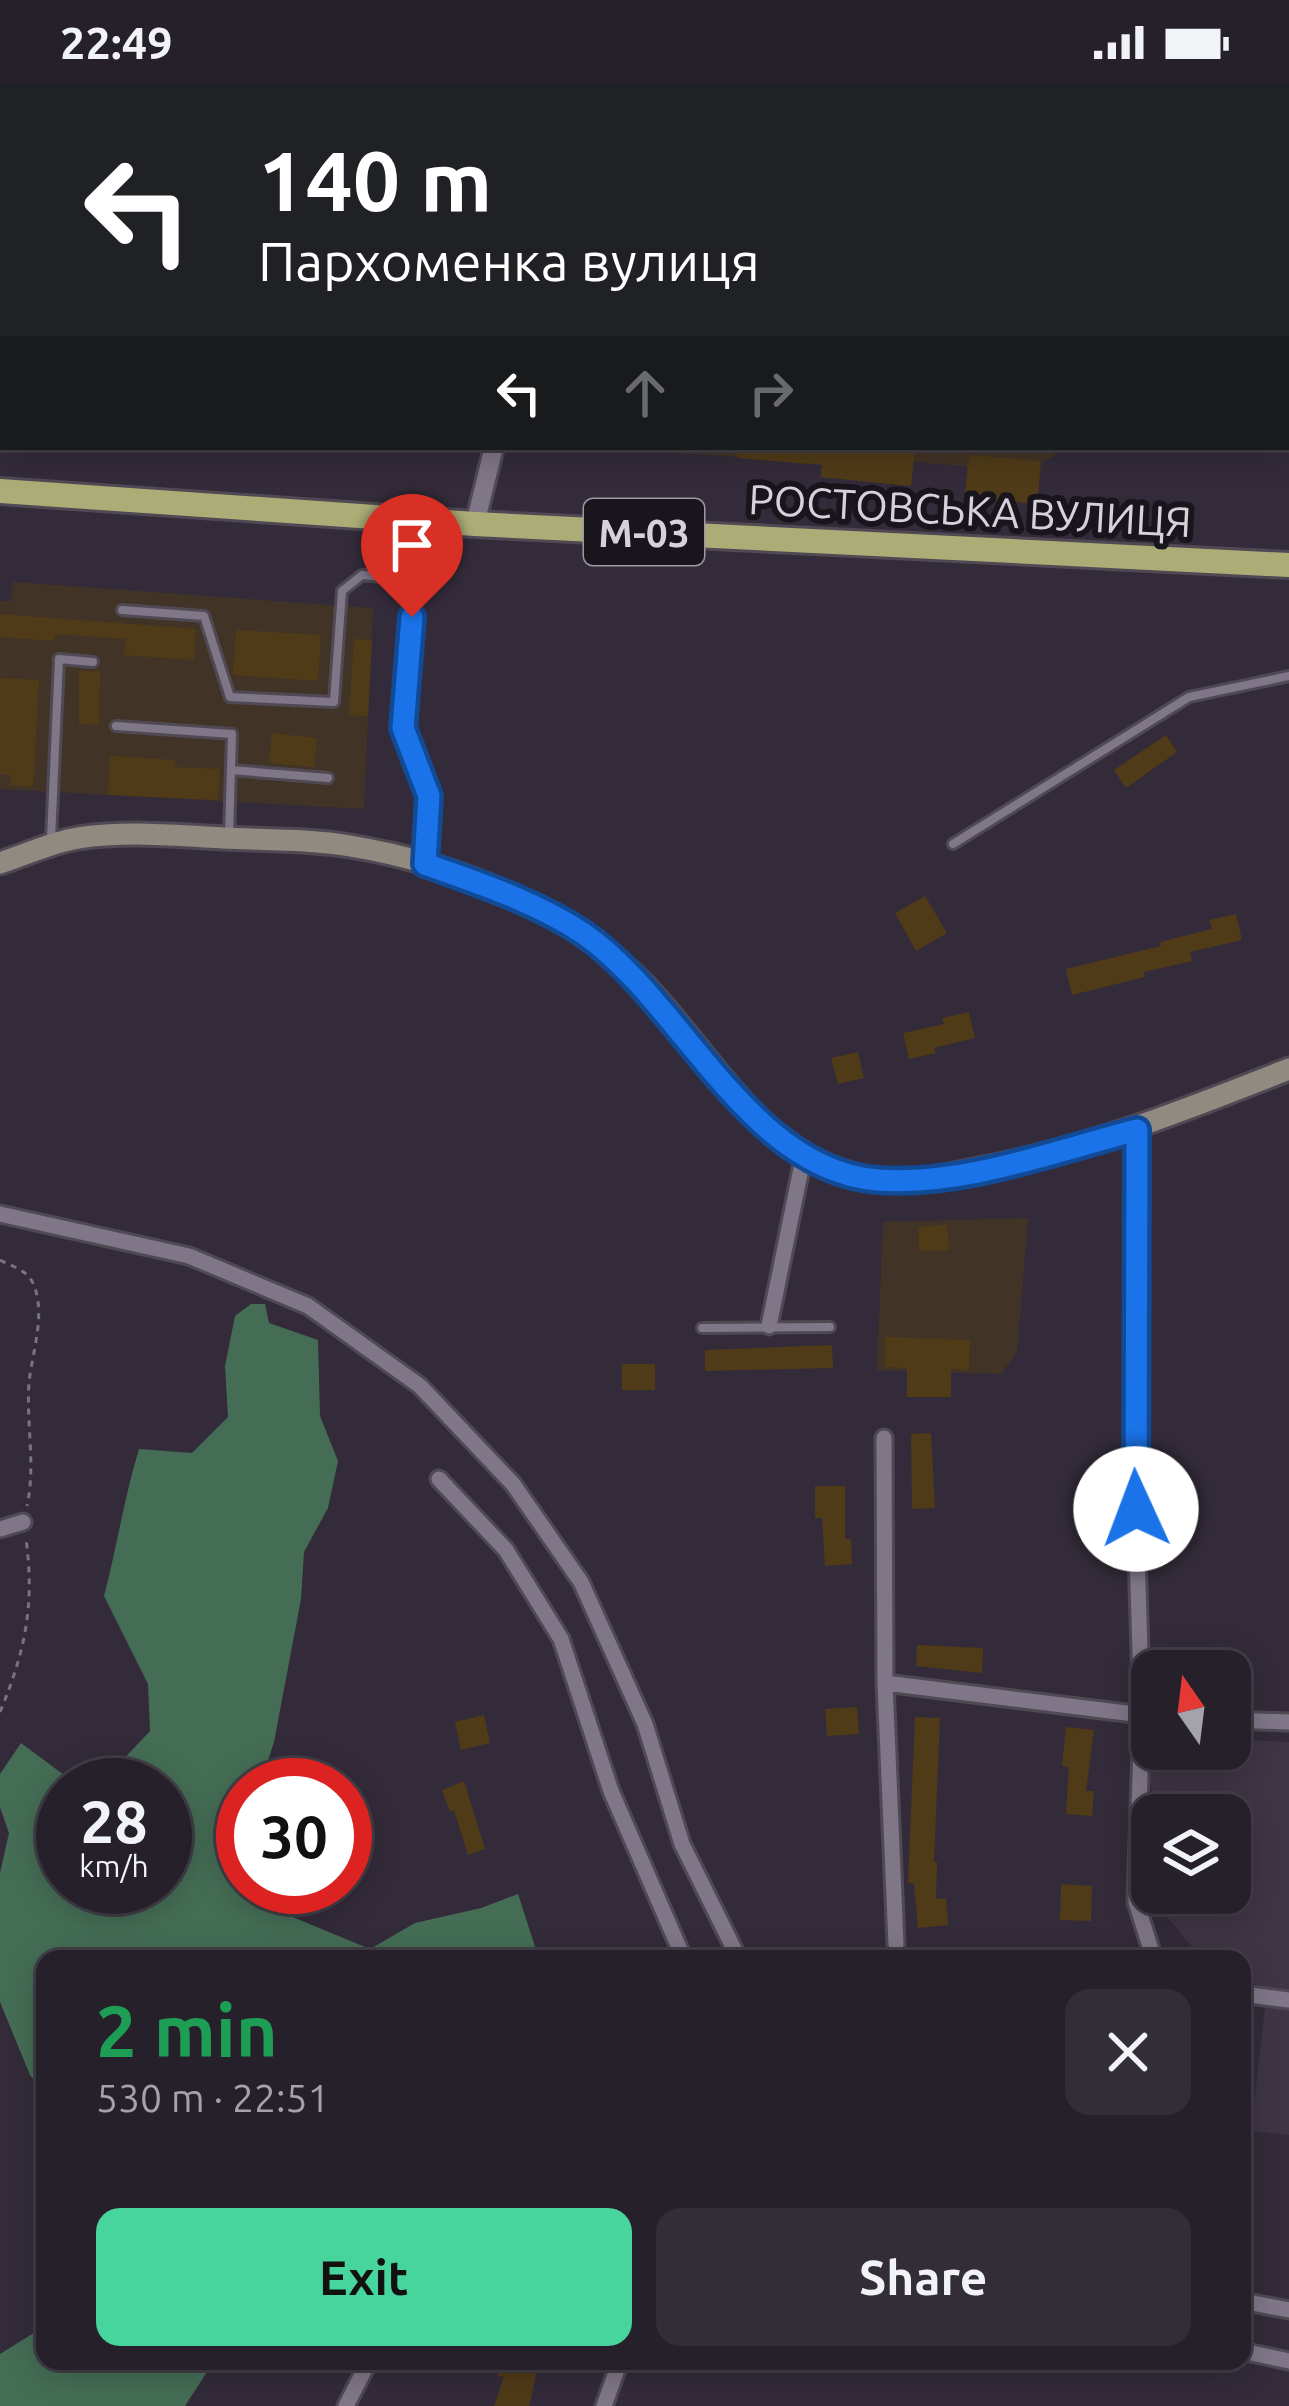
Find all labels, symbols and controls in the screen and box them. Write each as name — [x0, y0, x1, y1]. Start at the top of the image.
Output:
text: 22:49 — [60, 17, 173, 68]
icon: left — [60, 132, 216, 288]
text: 140 m — [258, 133, 492, 227]
text: Пархоменка вулиця — [258, 231, 760, 291]
icon: left — [486, 360, 552, 426]
icon: ahead — [612, 360, 678, 426]
icon: right — [738, 360, 804, 426]
street label: РОСТОВСЬКА ВУЛИЦЯ — [747, 475, 1193, 545]
pin — [361, 494, 463, 617]
road number: М-03 — [584, 499, 704, 565]
icon: arrive — [379, 512, 445, 578]
position arrow — [1073, 1446, 1199, 1572]
north arrow — [1131, 1650, 1251, 1770]
map controls — [1131, 1650, 1251, 1914]
speed limit sign: 30 — [216, 1758, 372, 1914]
text: 28 — [80, 1787, 148, 1854]
button: layers — [1131, 1794, 1251, 1914]
text: km/h — [79, 1849, 149, 1883]
button: close — [1065, 1989, 1191, 2115]
text: 2 min — [96, 1990, 278, 2071]
text: 530 m · 22:51 — [96, 2076, 330, 2119]
button: Exit — [96, 2208, 632, 2346]
button: Share — [656, 2208, 1191, 2346]

